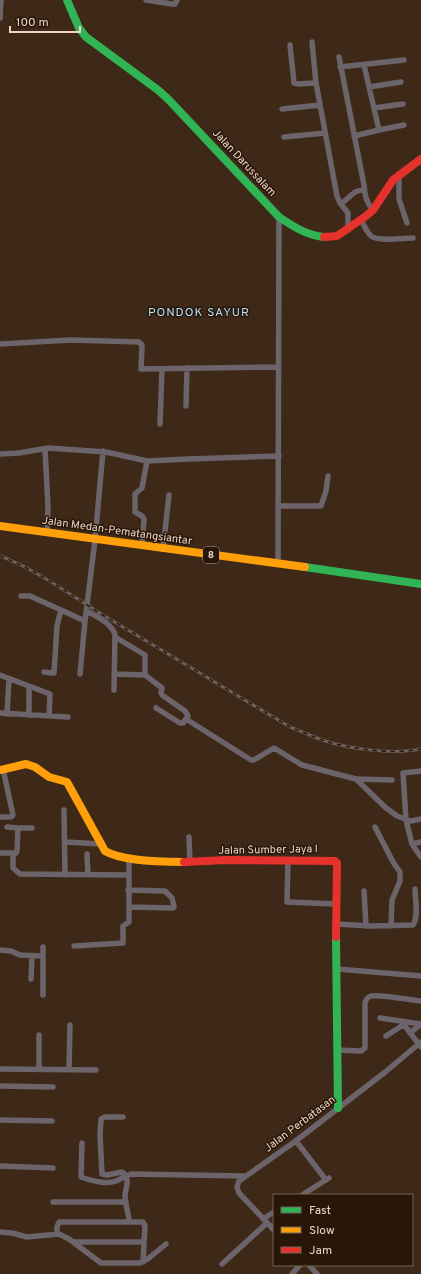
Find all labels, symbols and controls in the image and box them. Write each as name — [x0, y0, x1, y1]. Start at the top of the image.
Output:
scale bar — [10, 8, 80, 34]
text: 100 m — [16, 15, 49, 31]
street label: Jalan Darussalam — [209, 126, 279, 200]
district label: PONDOK SAYUR — [148, 305, 250, 321]
street label: Jalan Medan-Pematangsiantar — [41, 514, 194, 549]
road number: 8 — [203, 547, 219, 563]
street label: Jalan Sumber Jaya I — [218, 842, 318, 858]
street label: Jalan Perbatasan — [262, 1093, 338, 1155]
legend — [273, 1194, 413, 1266]
text: Fast — [309, 1203, 331, 1219]
text: Slow — [309, 1223, 335, 1239]
text: Jam — [309, 1243, 332, 1259]

